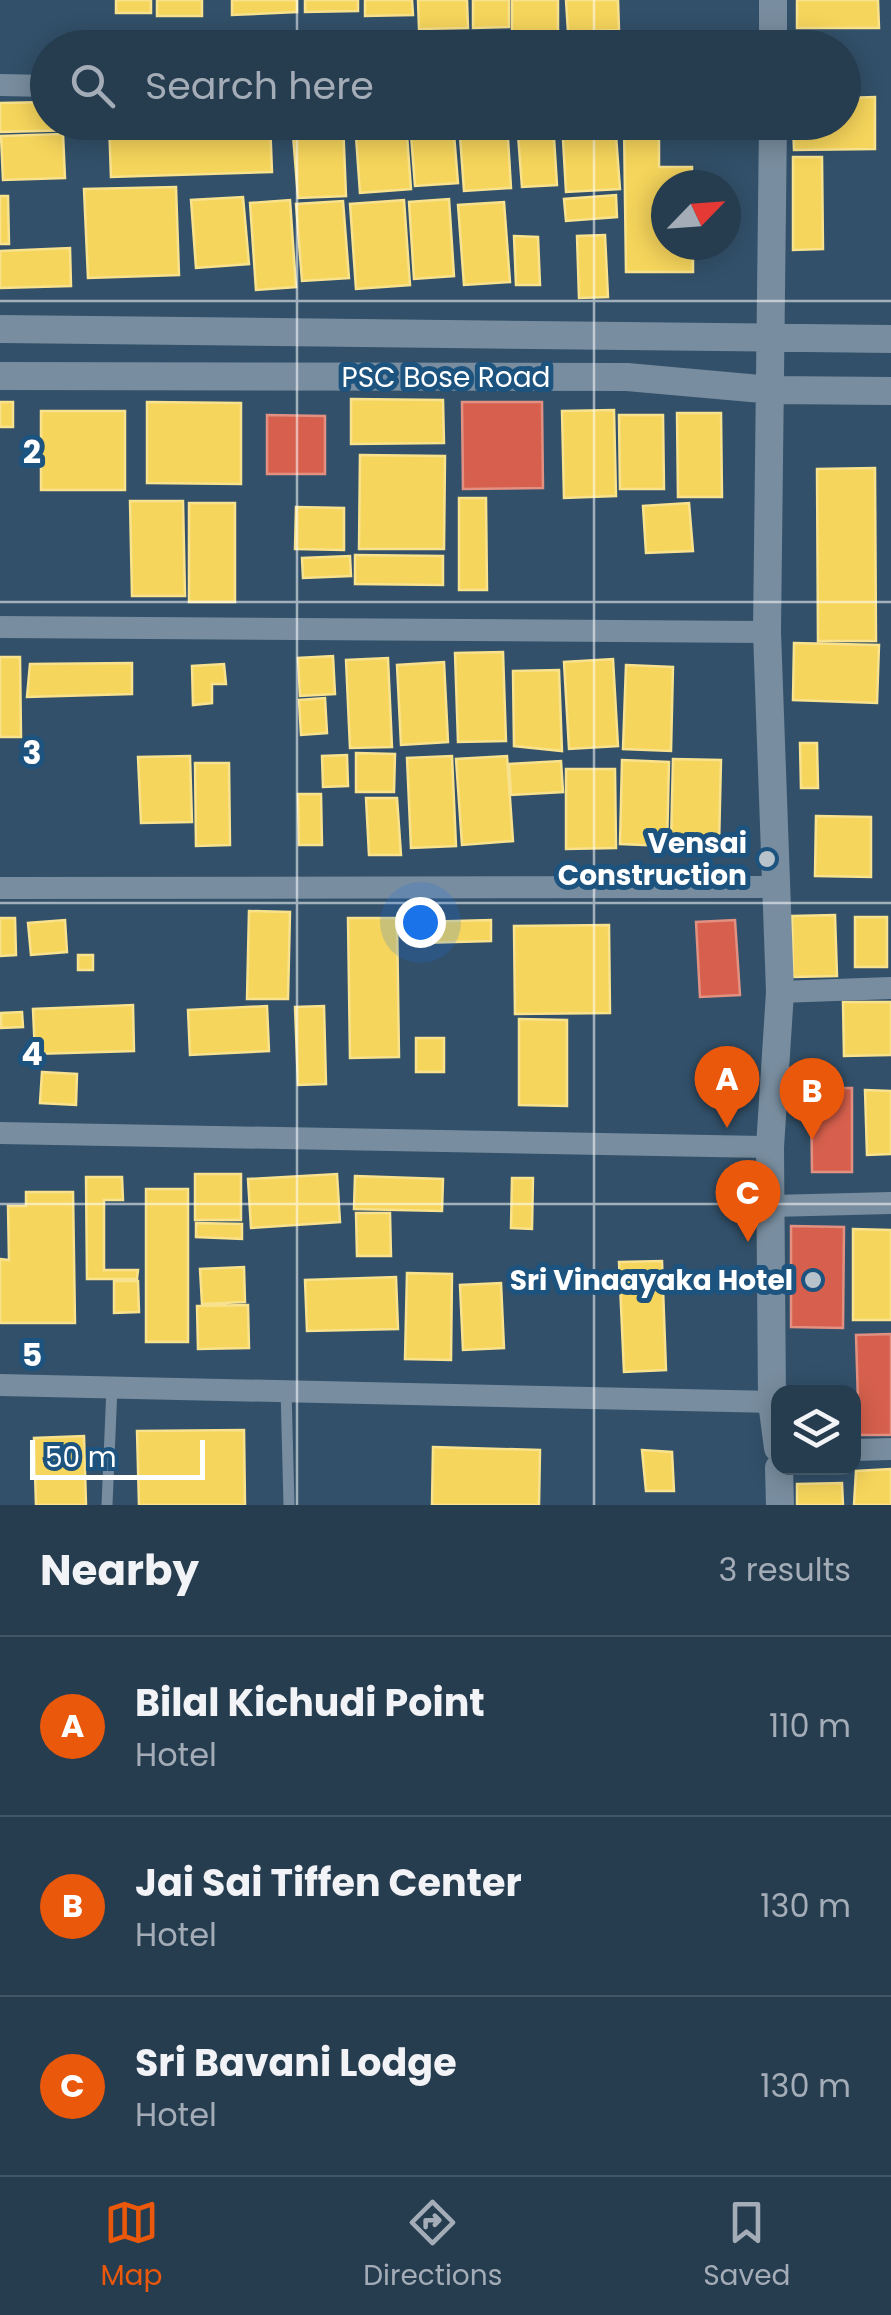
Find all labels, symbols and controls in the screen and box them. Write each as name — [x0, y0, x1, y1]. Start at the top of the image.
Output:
search box — [30, 30, 861, 140]
icon: search — [65, 58, 120, 113]
text: Search here — [145, 59, 374, 112]
north arrow — [651, 170, 741, 260]
street label: PSC Bose Road — [341, 358, 551, 397]
text: 2 — [23, 429, 41, 474]
text: 3 — [22, 730, 42, 775]
place label: Vensai Construction — [558, 824, 747, 895]
marker: Vensai Construction — [756, 848, 778, 870]
your location — [395, 897, 446, 948]
text: 4 — [21, 1031, 43, 1076]
pin: A — [694, 1046, 760, 1128]
pin: B — [780, 1058, 844, 1140]
pin: C — [716, 1160, 780, 1242]
place label: Sri Vinaayaka Hotel — [510, 1261, 793, 1300]
marker: Sri Vinaayaka Hotel — [802, 1269, 824, 1291]
text: 5 — [22, 1332, 42, 1377]
map controls — [771, 1385, 861, 1475]
button: layers — [771, 1385, 861, 1475]
scale bar — [30, 1435, 205, 1480]
text: 50 m — [45, 1438, 116, 1477]
text: Nearby — [40, 1541, 199, 1600]
text: 3 results — [718, 1547, 851, 1592]
text: Bilal Kichudi Point — [135, 1676, 485, 1729]
text: A — [61, 1703, 84, 1748]
text: 110 m — [769, 1703, 851, 1748]
text: Hotel — [135, 1732, 217, 1777]
text: Jai Sai Tiffen Center — [135, 1856, 522, 1909]
text: B — [62, 1883, 83, 1928]
text: 130 m — [760, 1883, 851, 1928]
text: Hotel — [135, 1912, 217, 1957]
text: Sri Bavani Lodge — [135, 2036, 457, 2089]
text: C — [60, 2063, 85, 2108]
text: 130 m — [760, 2063, 851, 2108]
text: Hotel — [135, 2092, 217, 2137]
tab: Map — [100, 2195, 162, 2297]
tab: Directions — [363, 2195, 502, 2297]
tab: Saved — [703, 2195, 791, 2297]

